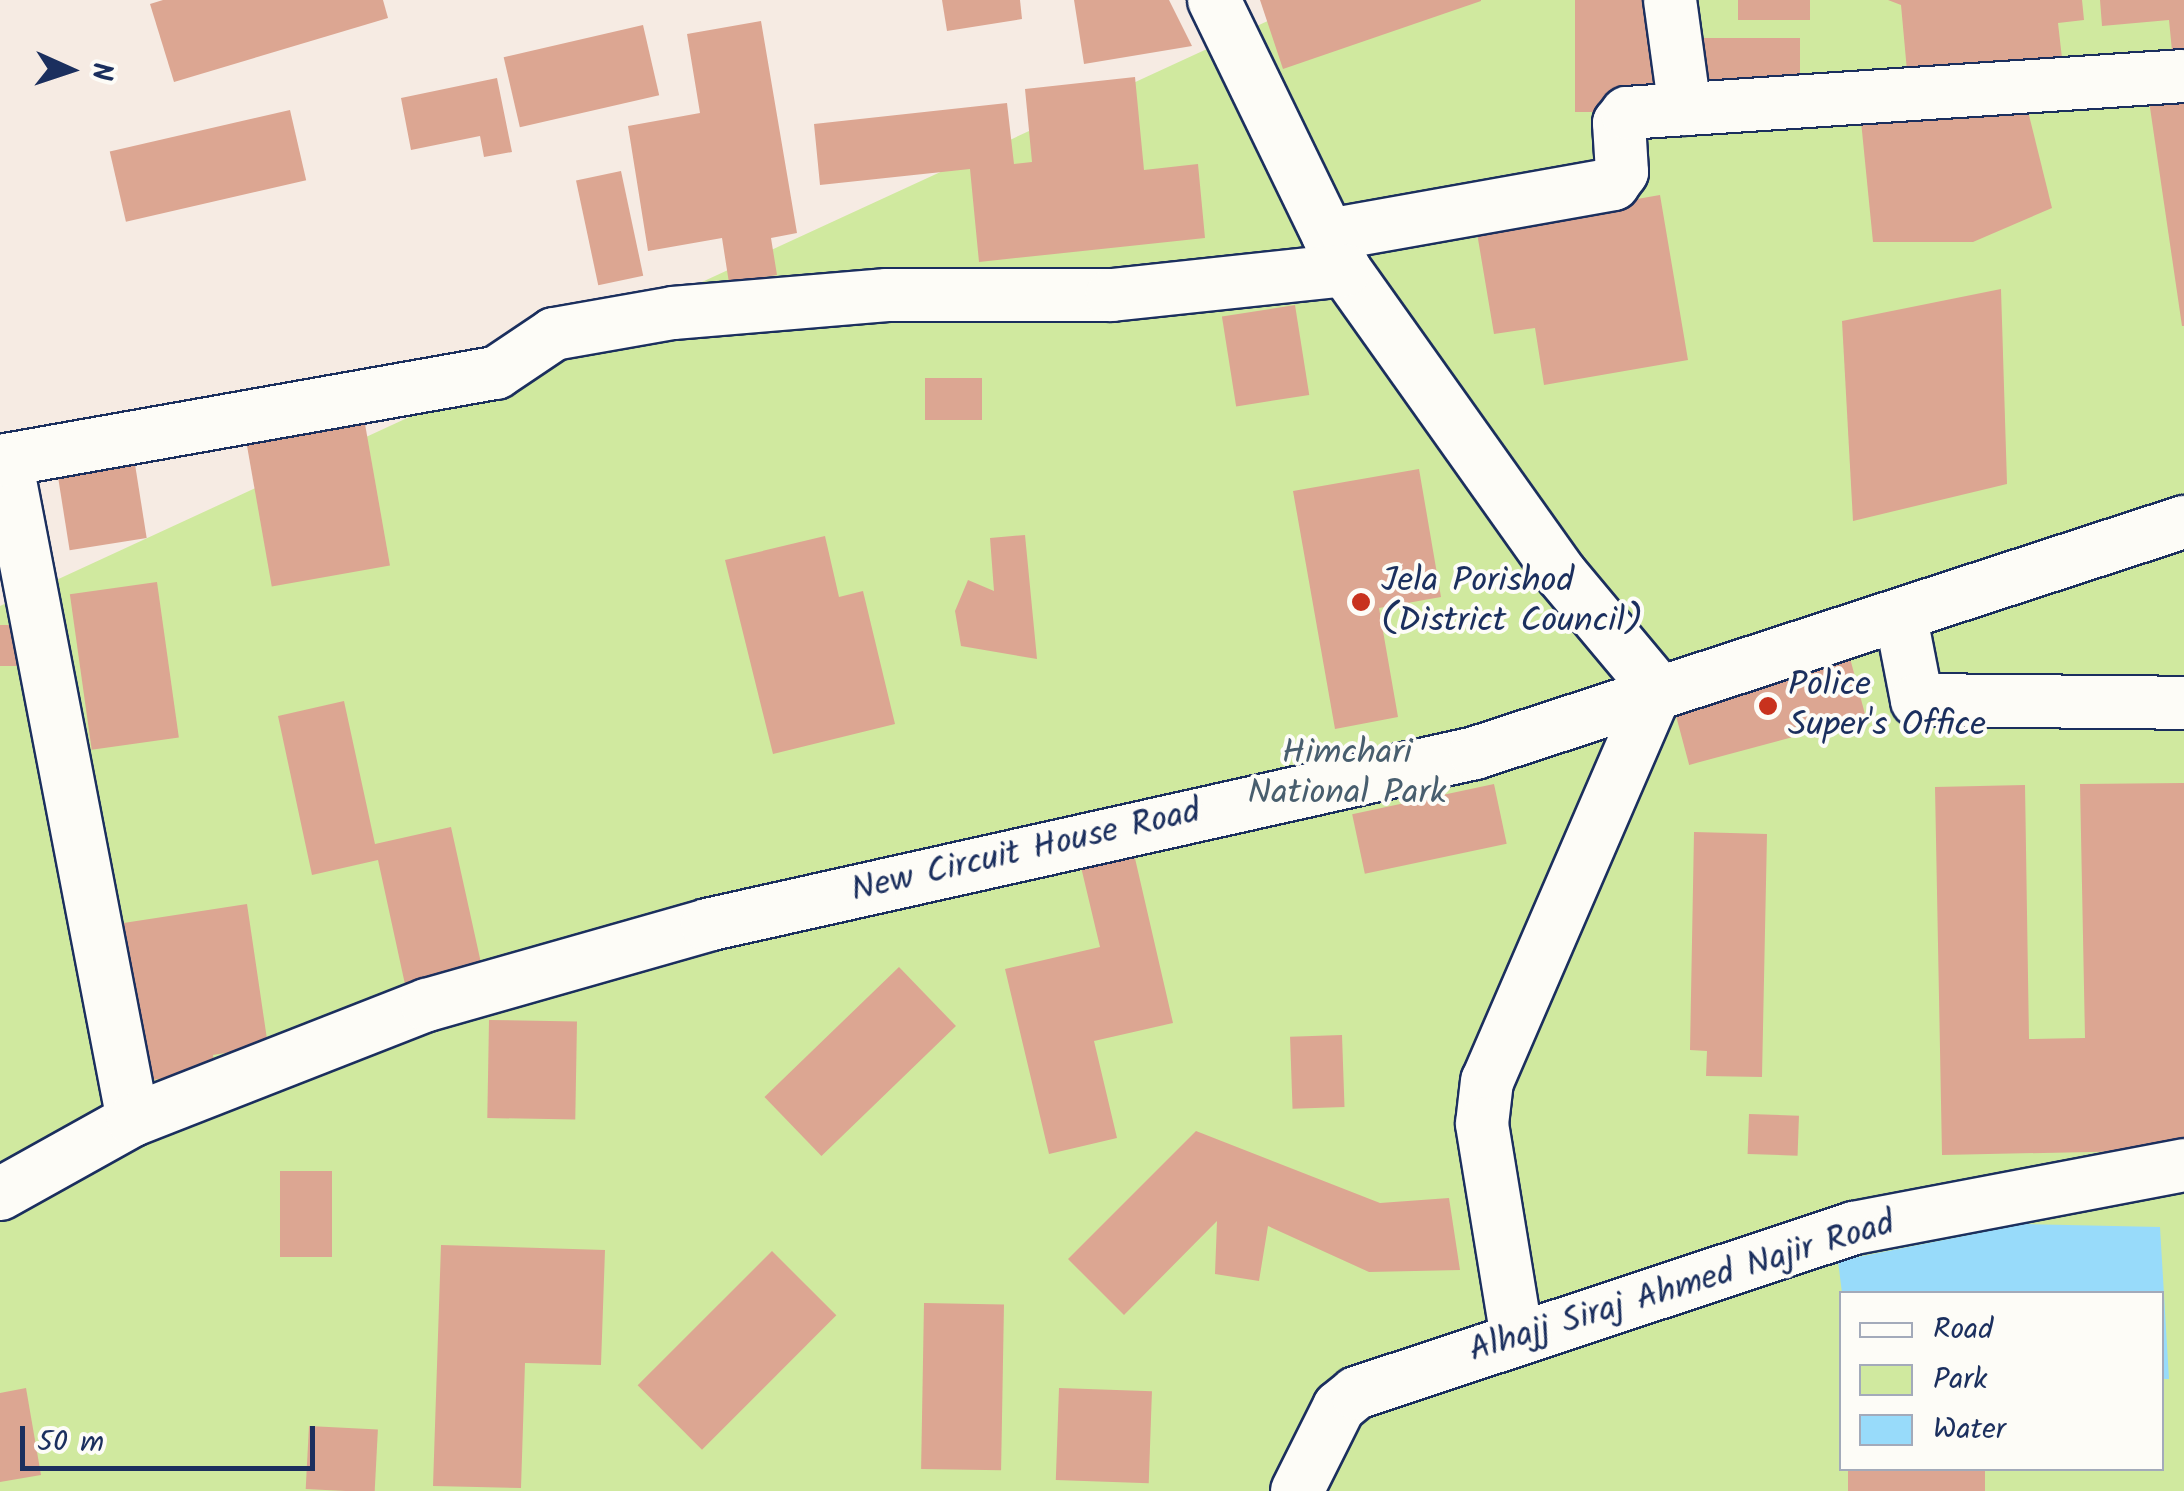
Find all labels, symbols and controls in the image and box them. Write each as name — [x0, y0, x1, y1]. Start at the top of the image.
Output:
north arrow — [20, 20, 120, 120]
text: N — [78, 62, 123, 82]
place label: Jela Porishod (District Council) — [1381, 561, 1643, 643]
marker: Jela Porishod (District Council) — [1350, 591, 1372, 613]
place label: Police Super's Office — [1788, 665, 1986, 747]
marker: Police Super's Office — [1757, 695, 1779, 717]
park label: Himchari National Park — [1248, 733, 1446, 815]
street label: New Circuit House Road — [847, 791, 1205, 913]
street label: Alhajj Siraj Ahmed Najir Road — [1464, 1203, 1900, 1373]
legend — [1839, 1291, 2164, 1471]
text: Road — [1933, 1306, 1993, 1354]
text: Park — [1933, 1356, 1987, 1404]
scale bar — [25, 1406, 320, 1468]
text: Water — [1933, 1406, 2006, 1454]
text: 50 m — [37, 1419, 104, 1467]

